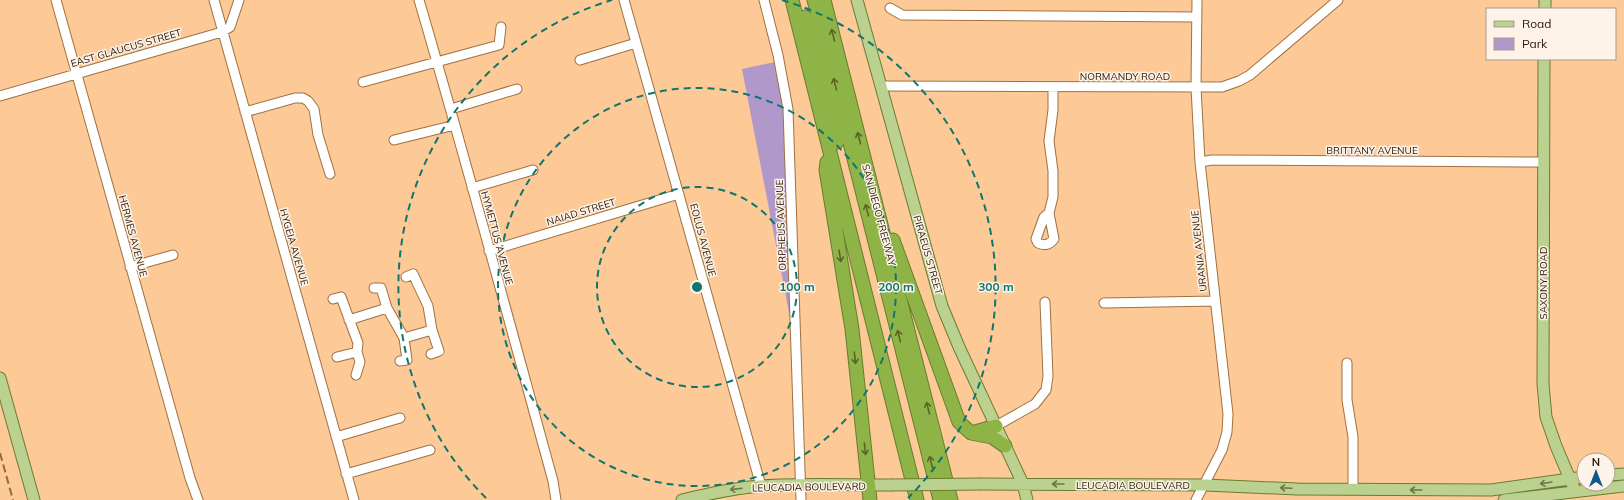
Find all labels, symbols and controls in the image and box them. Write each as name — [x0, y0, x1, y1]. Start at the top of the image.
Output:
legend — [1486, 8, 1616, 60]
text: Road — [1522, 16, 1551, 31]
street label: EAST GLAUCUS STREET — [69, 26, 183, 70]
one-way arrow — [829, 29, 836, 42]
text: Park — [1522, 36, 1548, 51]
street label: NORMANDY ROAD — [1080, 70, 1170, 83]
one-way arrow — [831, 78, 838, 91]
one-way arrow — [855, 132, 863, 145]
street label: BRITTANY AVENUE — [1326, 144, 1418, 157]
street label: SAN DIEGO FREEWAY — [859, 163, 899, 268]
street label: ORPHEUS AVENUE — [773, 179, 789, 271]
street label: HYMETTUS AVENUE — [478, 190, 516, 287]
street label: HERMES AVENUE — [116, 194, 150, 278]
street label: NAIAD STREET — [545, 195, 617, 229]
street label: EOLUS AVENUE — [687, 202, 719, 278]
one-way arrow — [863, 204, 870, 217]
street label: HYGEIA AVENUE — [277, 207, 311, 287]
street label: URANIA AVENUE — [1188, 210, 1210, 292]
street label: PIRAEUS STREET — [910, 214, 946, 296]
street label: SAXONY ROAD — [1537, 247, 1550, 319]
one-way arrow — [836, 249, 844, 262]
text: 100 m — [779, 279, 815, 294]
text: 200 m — [878, 279, 914, 294]
text: 300 m — [978, 279, 1014, 294]
centre of rings — [690, 280, 704, 294]
one-way arrow — [894, 330, 902, 343]
one-way arrow — [852, 351, 859, 364]
one-way arrow — [924, 402, 931, 415]
one-way arrow — [861, 442, 869, 455]
north arrow — [1576, 452, 1616, 492]
text: N — [1592, 455, 1600, 469]
one-way arrow — [926, 456, 934, 469]
street label: LEUCADIA BOULEVARD — [1076, 479, 1190, 492]
one-way arrow — [1539, 479, 1552, 487]
street label: LEUCADIA BOULEVARD — [752, 480, 866, 494]
one-way arrow — [1052, 480, 1065, 488]
one-way arrow — [730, 485, 743, 493]
one-way arrow — [1280, 485, 1293, 492]
one-way arrow — [1410, 486, 1423, 494]

